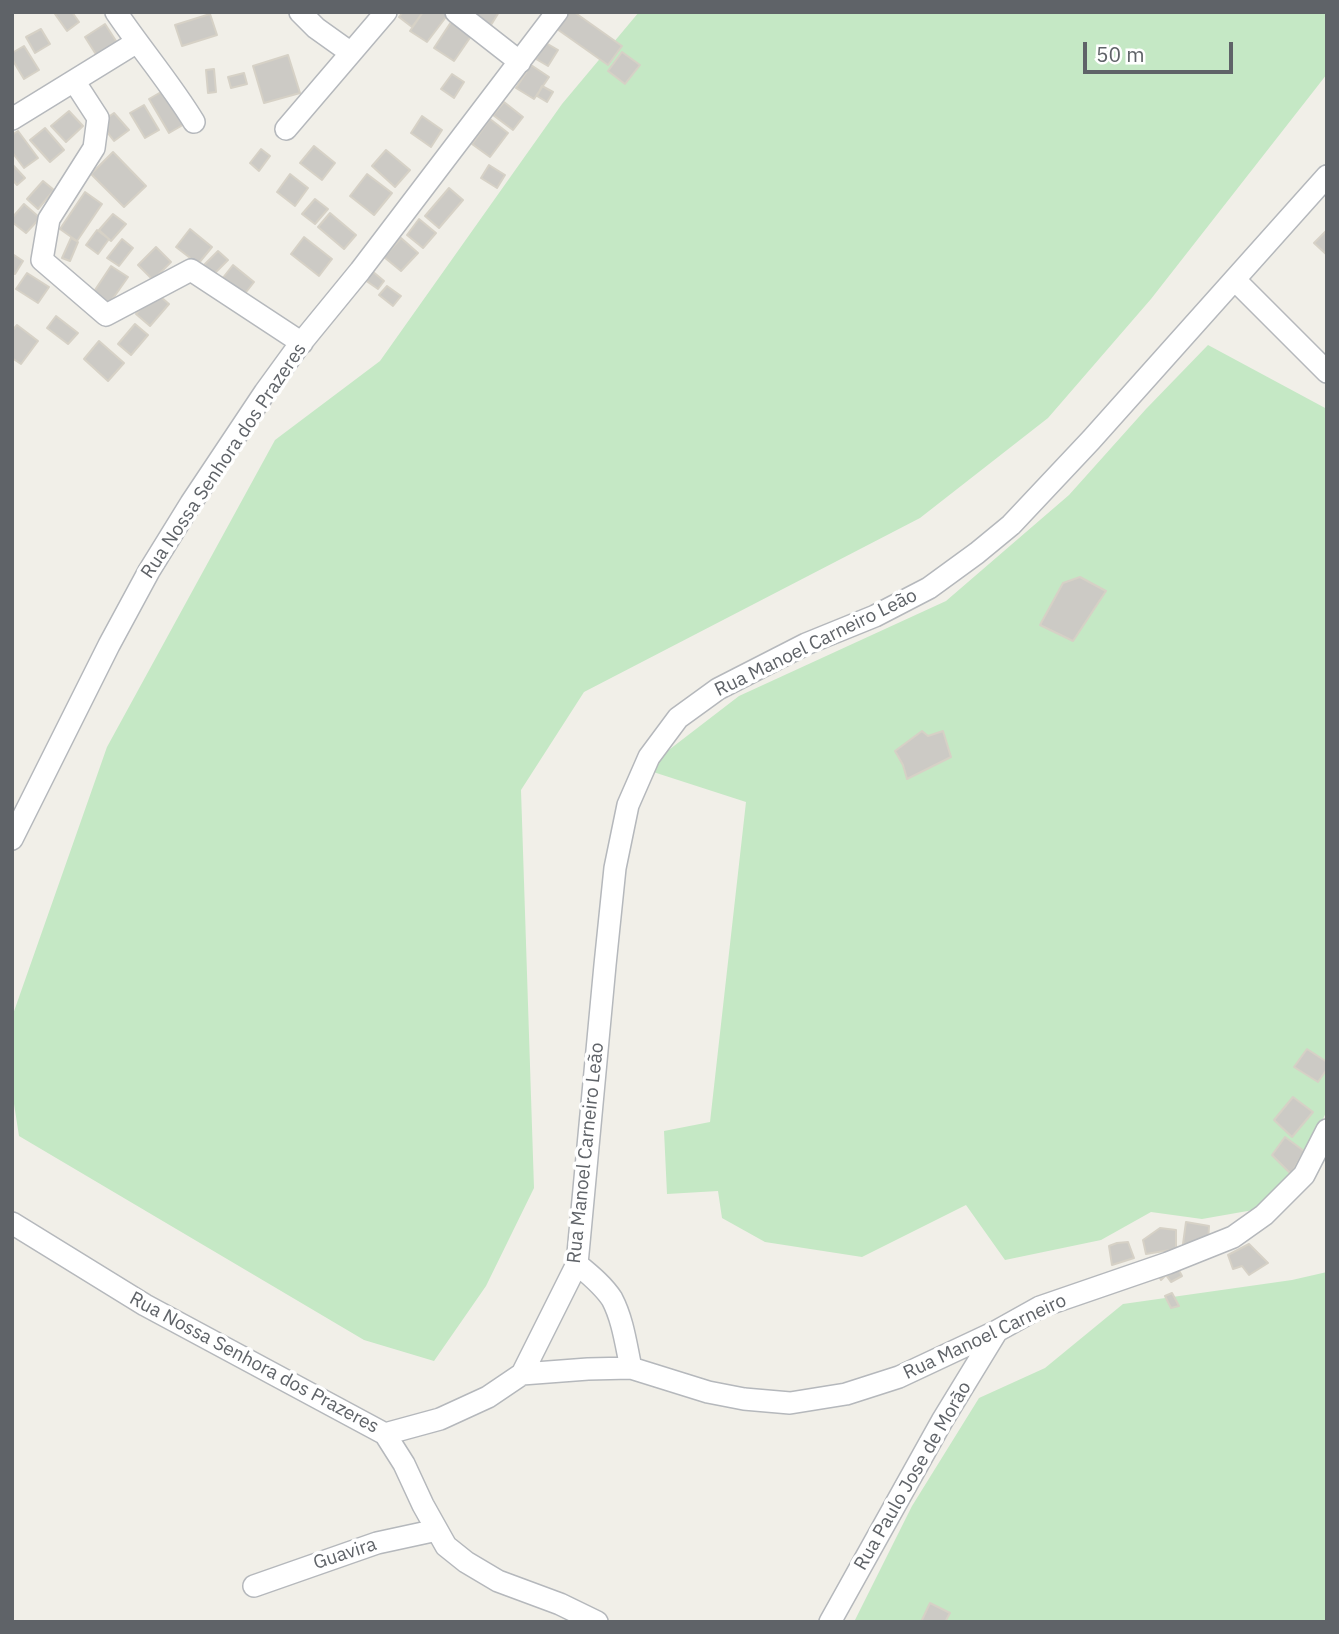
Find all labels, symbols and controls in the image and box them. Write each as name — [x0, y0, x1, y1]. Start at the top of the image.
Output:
scale bar — [1087, 28, 1238, 72]
text: 50 m — [1096, 40, 1145, 68]
street label: Rua Nossa Senhora dos Prazeres — [136, 339, 312, 583]
street label: Rua Manoel Carneiro Leão — [711, 584, 921, 702]
street label: Rua Manoel Carneiro Leão — [563, 1041, 609, 1265]
street label: Rua Nossa Senhora dos Prazeres — [125, 1287, 383, 1439]
street label: Rua Manoel Carneiro — [900, 1289, 1070, 1385]
street label: Rua Paulo Jose de Morão — [850, 1377, 976, 1575]
street label: Guavira — [311, 1533, 379, 1575]

